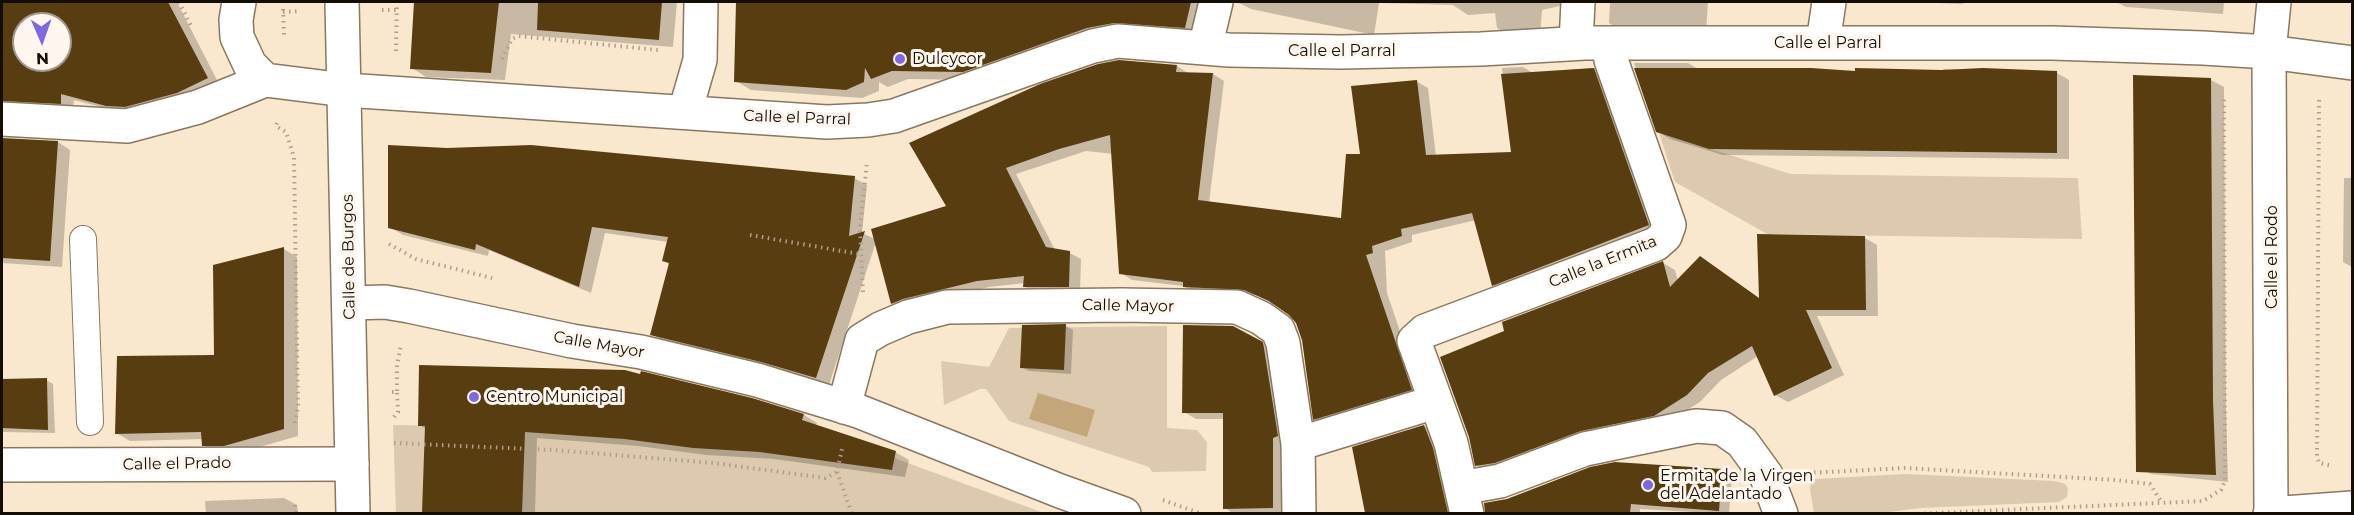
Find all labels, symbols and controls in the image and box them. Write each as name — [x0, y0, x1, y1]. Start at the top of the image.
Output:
north arrow — [12, 12, 72, 72]
street label: Calle el Parral — [1774, 33, 1882, 53]
street label: Calle el Parral — [1288, 41, 1396, 61]
text: N — [36, 49, 49, 68]
place label: Dulcycor — [912, 49, 983, 69]
marker: Dulcycor — [893, 52, 907, 66]
street label: Calle el Parral — [743, 107, 851, 129]
street label: Calle de Burgos — [338, 194, 360, 320]
street label: Calle el Rodo — [2262, 205, 2282, 309]
street label: Calle la Ermita — [1546, 232, 1660, 292]
street label: Calle Mayor — [1082, 296, 1174, 316]
street label: Calle Mayor — [552, 328, 646, 362]
place label: Centro Municipal — [486, 387, 623, 407]
marker: Centro Municipal — [467, 390, 481, 404]
street label: Calle el Prado — [123, 453, 231, 475]
place label: Ermita de la Virgen del Adelantado — [1660, 466, 1813, 504]
marker: Ermita de la Virgen del Adelantado — [1641, 478, 1655, 492]

